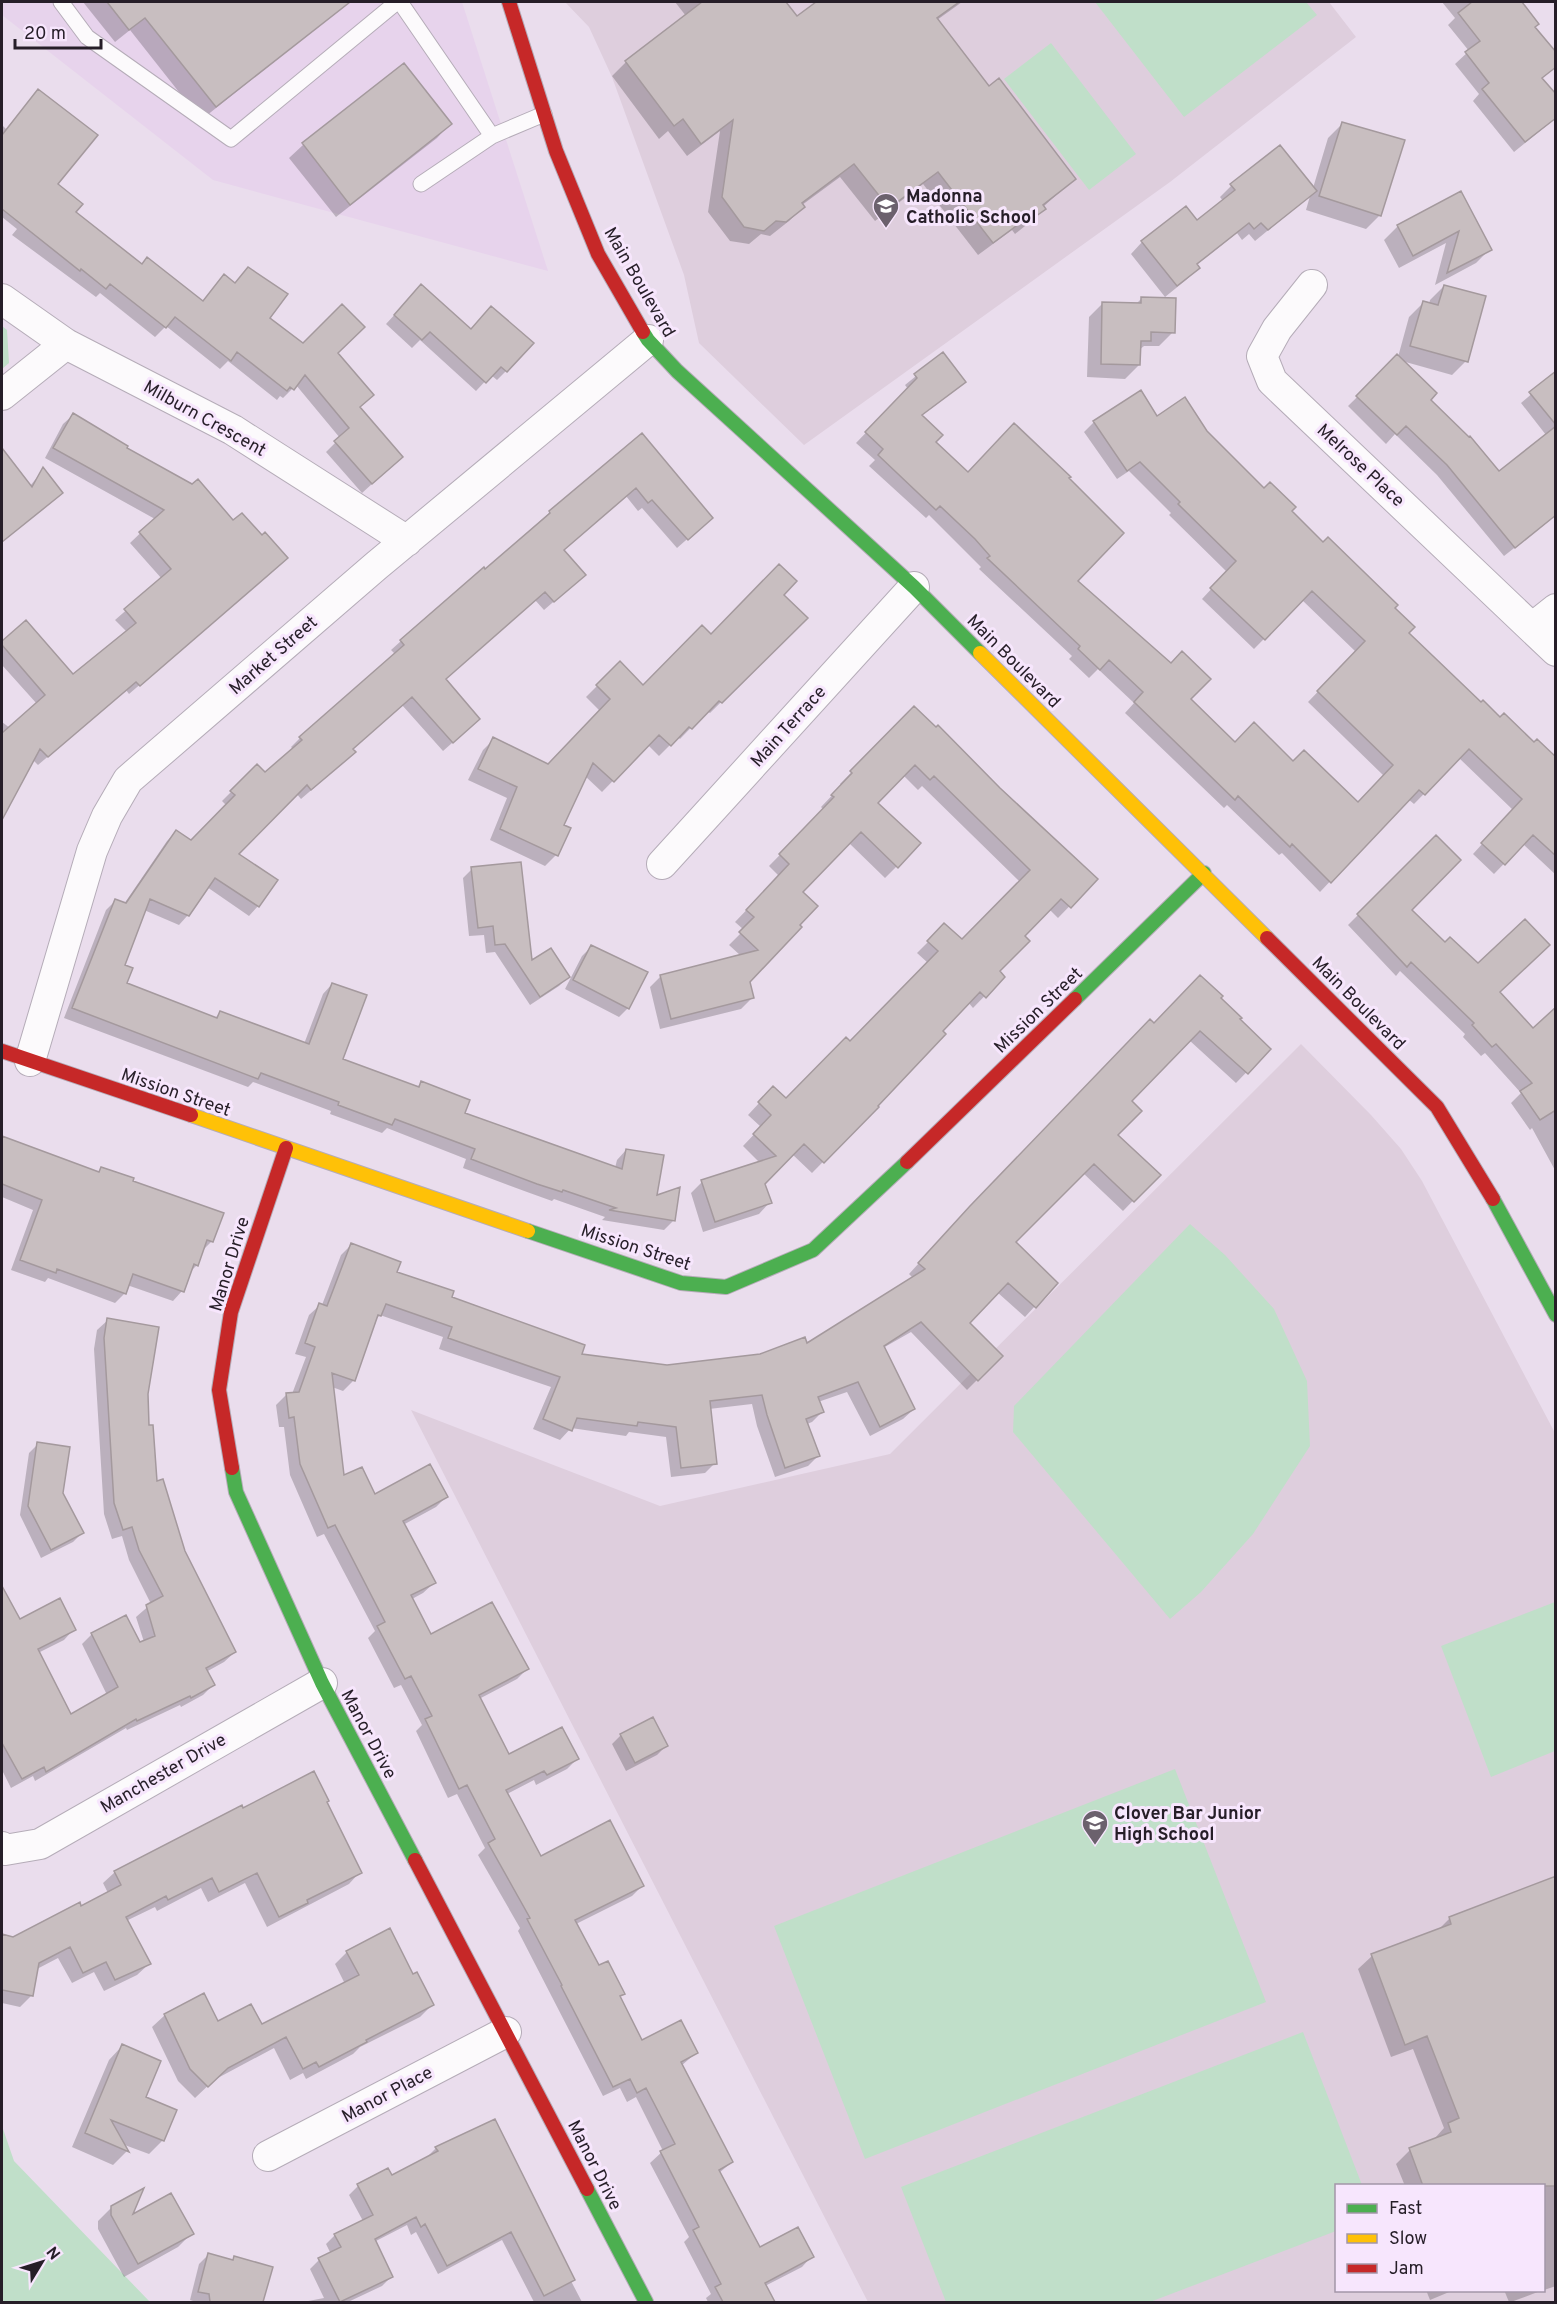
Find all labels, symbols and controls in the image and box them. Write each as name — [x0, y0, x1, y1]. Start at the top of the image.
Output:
scale bar — [15, 12, 100, 50]
text: 20 m — [24, 23, 66, 46]
place label: Madonna Catholic School — [906, 186, 1036, 230]
school or university icon: Madonna Catholic School — [871, 191, 901, 229]
street label: Main Boulevard — [598, 223, 680, 342]
street label: Milburn Crescent — [139, 376, 270, 463]
street label: Melrose Place — [1311, 419, 1409, 513]
street label: Main Boulevard — [961, 610, 1065, 714]
street label: Market Street — [225, 611, 323, 701]
street label: Main Terrace — [746, 681, 832, 773]
street label: Main Boulevard — [1306, 952, 1410, 1056]
street label: Mission Street — [990, 963, 1088, 1059]
street label: Mission Street — [118, 1064, 233, 1123]
street label: Manor Drive — [205, 1214, 256, 1315]
street label: Mission Street — [578, 1220, 693, 1277]
street label: Manor Drive — [335, 1686, 401, 1783]
street label: Manchester Drive — [97, 1729, 231, 1820]
place label: Clover Bar Junior High School — [1114, 1803, 1262, 1847]
school or university icon: Clover Bar Junior High School — [1080, 1808, 1110, 1846]
street label: Manor Place — [338, 2062, 437, 2129]
street label: Manor Drive — [561, 2117, 626, 2215]
legend — [1335, 2184, 1545, 2292]
text: Fast — [1389, 2198, 1422, 2221]
text: Slow — [1389, 2228, 1427, 2251]
north arrow — [12, 2232, 72, 2292]
text: N — [41, 2243, 64, 2265]
text: Jam — [1389, 2258, 1424, 2281]

